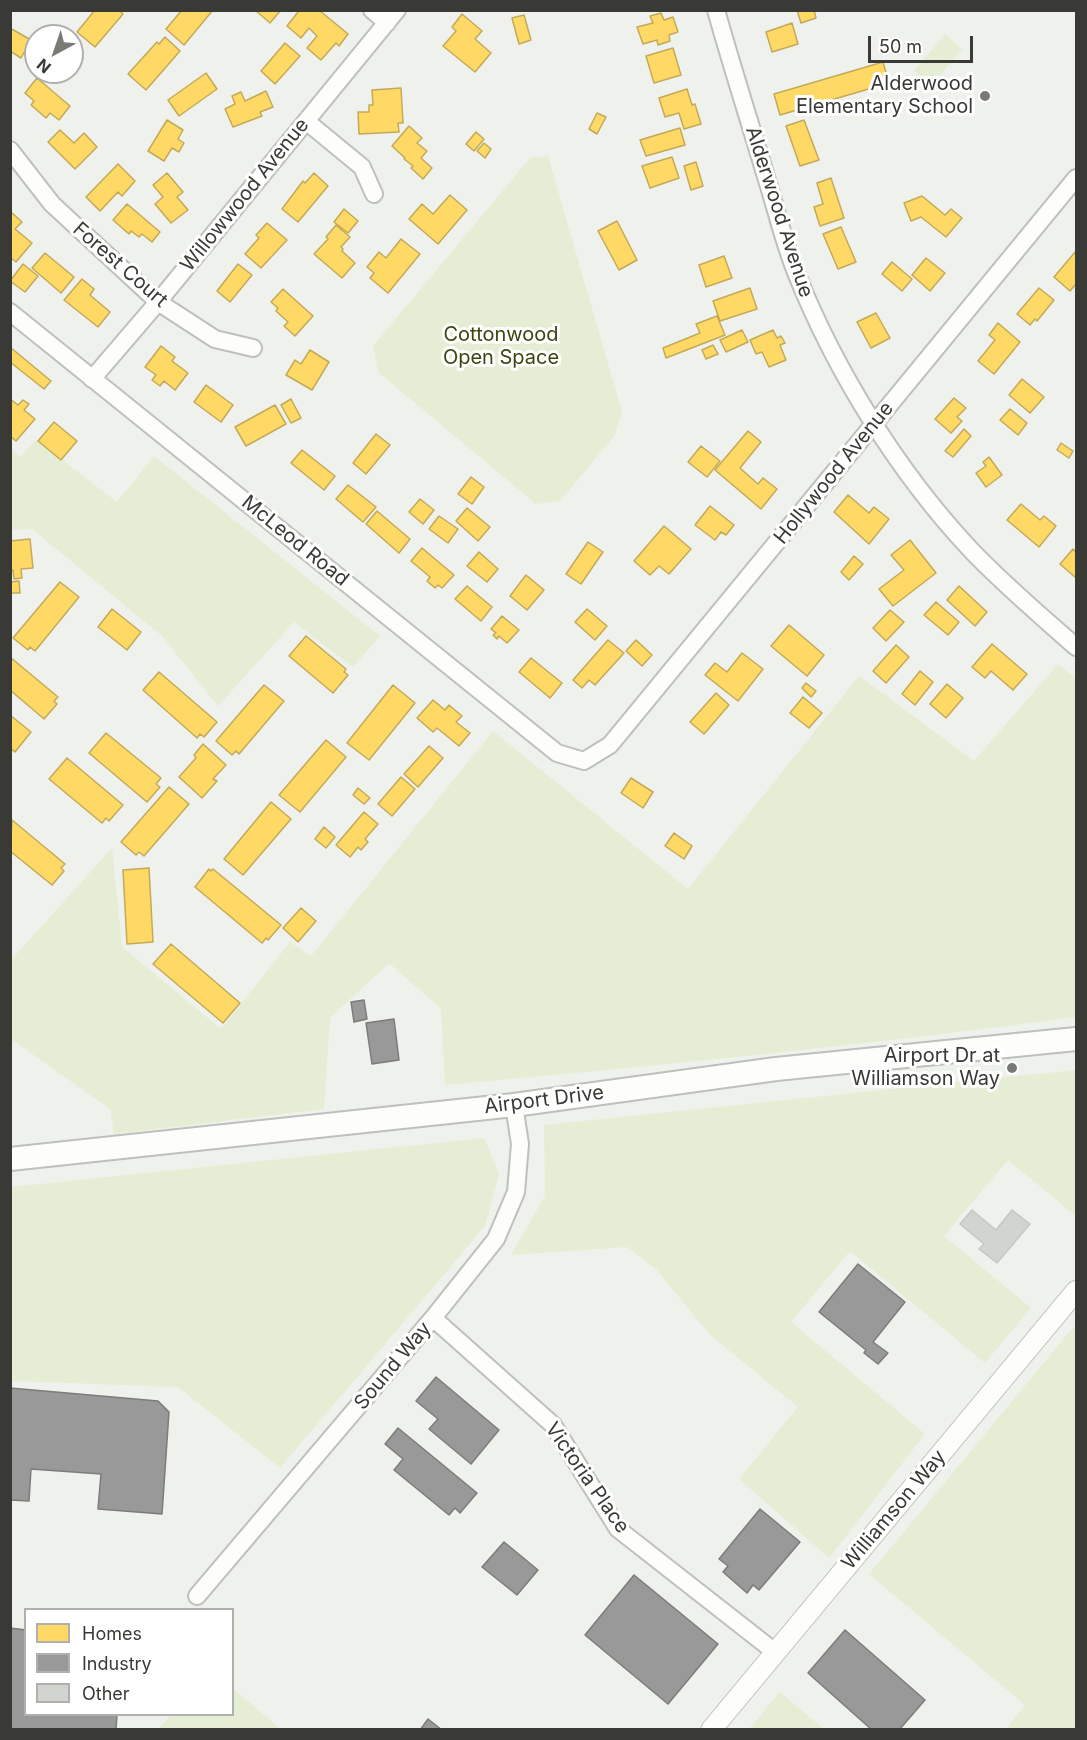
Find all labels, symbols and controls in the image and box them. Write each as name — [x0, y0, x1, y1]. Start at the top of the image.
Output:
north arrow — [24, 24, 84, 84]
scale bar — [871, 24, 976, 62]
text: 50 m — [879, 36, 922, 57]
text: N — [33, 55, 55, 78]
place label: Alderwood Elementary School — [796, 72, 973, 119]
marker: Alderwood Elementary School — [978, 89, 992, 103]
street label: Willowwood Avenue — [176, 113, 314, 277]
street label: Alderwood Avenue — [740, 123, 818, 301]
street label: Forest Court — [68, 217, 172, 313]
park label: Cottonwood Open Space — [443, 323, 559, 370]
street label: Hollywood Avenue — [769, 397, 899, 549]
street label: McLeod Road — [237, 491, 353, 591]
place label: Airport Dr at Williamson Way — [851, 1044, 1000, 1091]
marker: Airport Dr at Williamson Way — [1005, 1061, 1019, 1075]
street label: Airport Drive — [483, 1081, 605, 1119]
street label: Sound Way — [349, 1317, 437, 1415]
street label: Victoria Place — [540, 1418, 634, 1538]
street label: Williamson Way — [837, 1445, 951, 1575]
legend — [24, 1608, 234, 1716]
text: Homes — [82, 1623, 142, 1644]
text: Industry — [82, 1653, 152, 1674]
text: Other — [82, 1683, 130, 1704]

